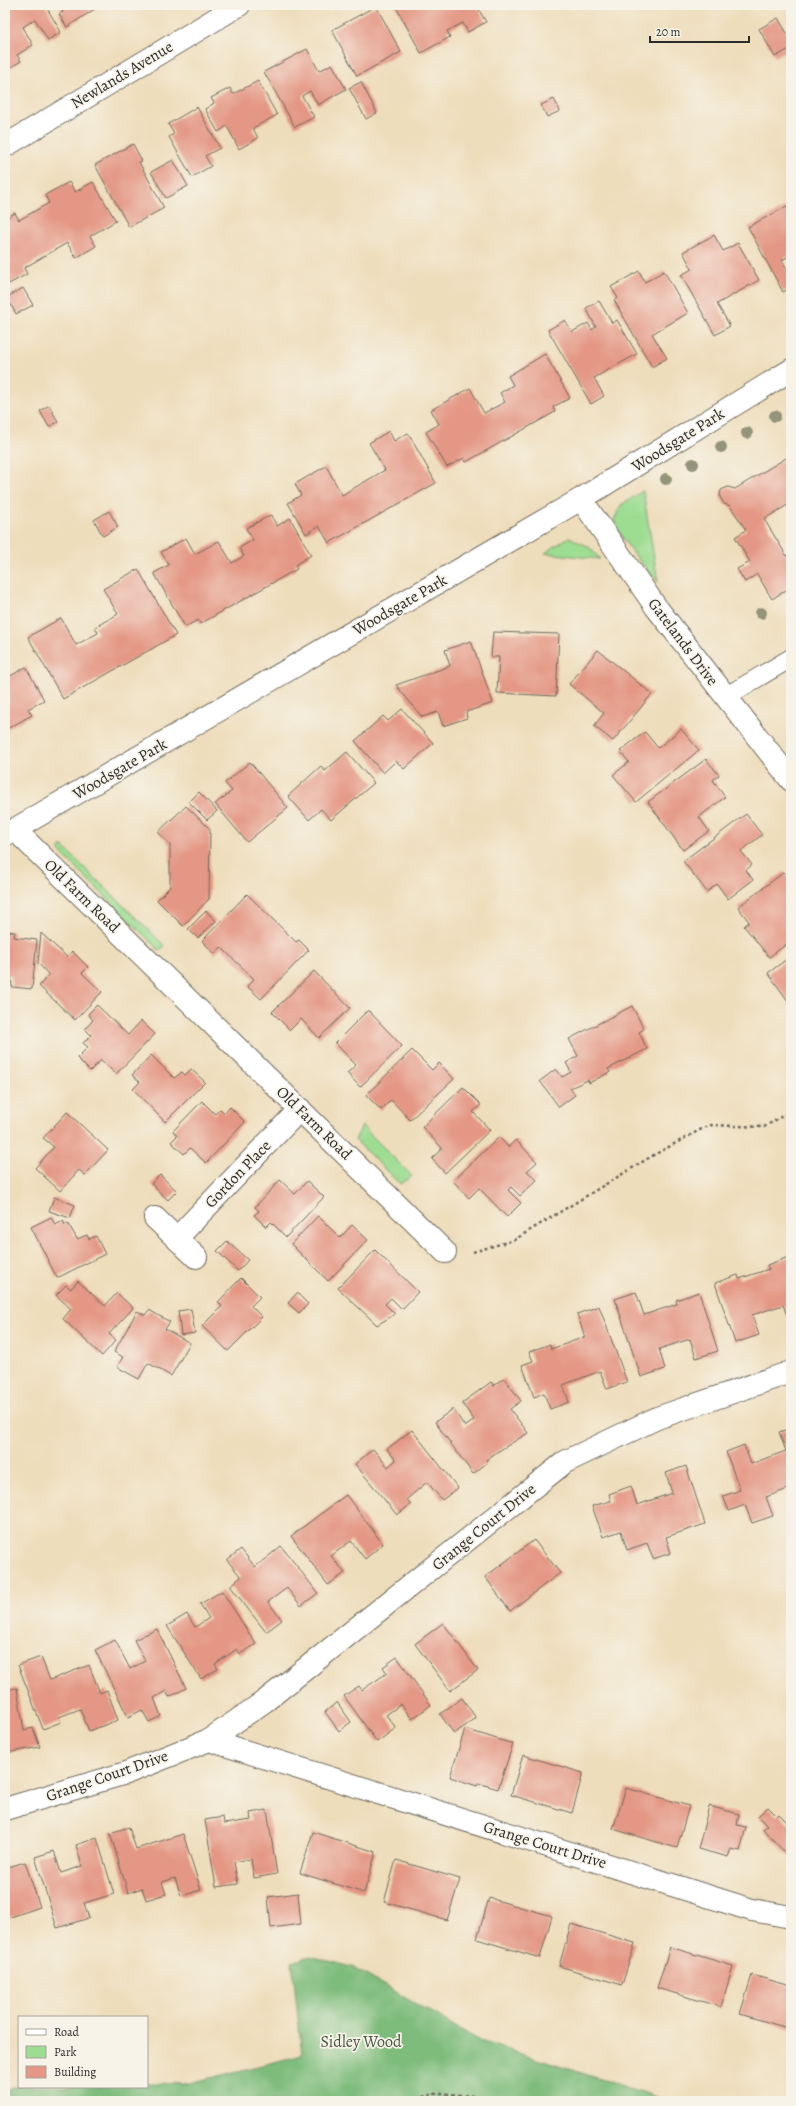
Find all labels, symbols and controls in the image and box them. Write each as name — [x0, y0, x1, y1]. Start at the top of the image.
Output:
scale bar — [650, 18, 749, 44]
text: 20 m — [656, 24, 680, 40]
street label: Newlands Avenue — [67, 36, 177, 114]
street label: Woodsgate Park — [627, 403, 729, 478]
street label: Woodsgate Park — [348, 569, 451, 641]
street label: Gatelands Drive — [643, 594, 723, 690]
street label: Woodsgate Park — [68, 733, 171, 805]
street label: Old Farm Road — [39, 854, 125, 938]
street label: Old Farm Road — [271, 1081, 357, 1165]
street label: Gordon Place — [200, 1135, 276, 1213]
street label: Grange Court Drive — [427, 1478, 541, 1576]
street label: Grange Court Drive — [43, 1745, 171, 1807]
street label: Grange Court Drive — [481, 1816, 609, 1874]
legend — [18, 2016, 148, 2088]
text: Road — [54, 2024, 80, 2040]
park label: Sidley Wood — [320, 2031, 402, 2053]
text: Park — [54, 2044, 77, 2060]
text: Building — [54, 2064, 96, 2080]

